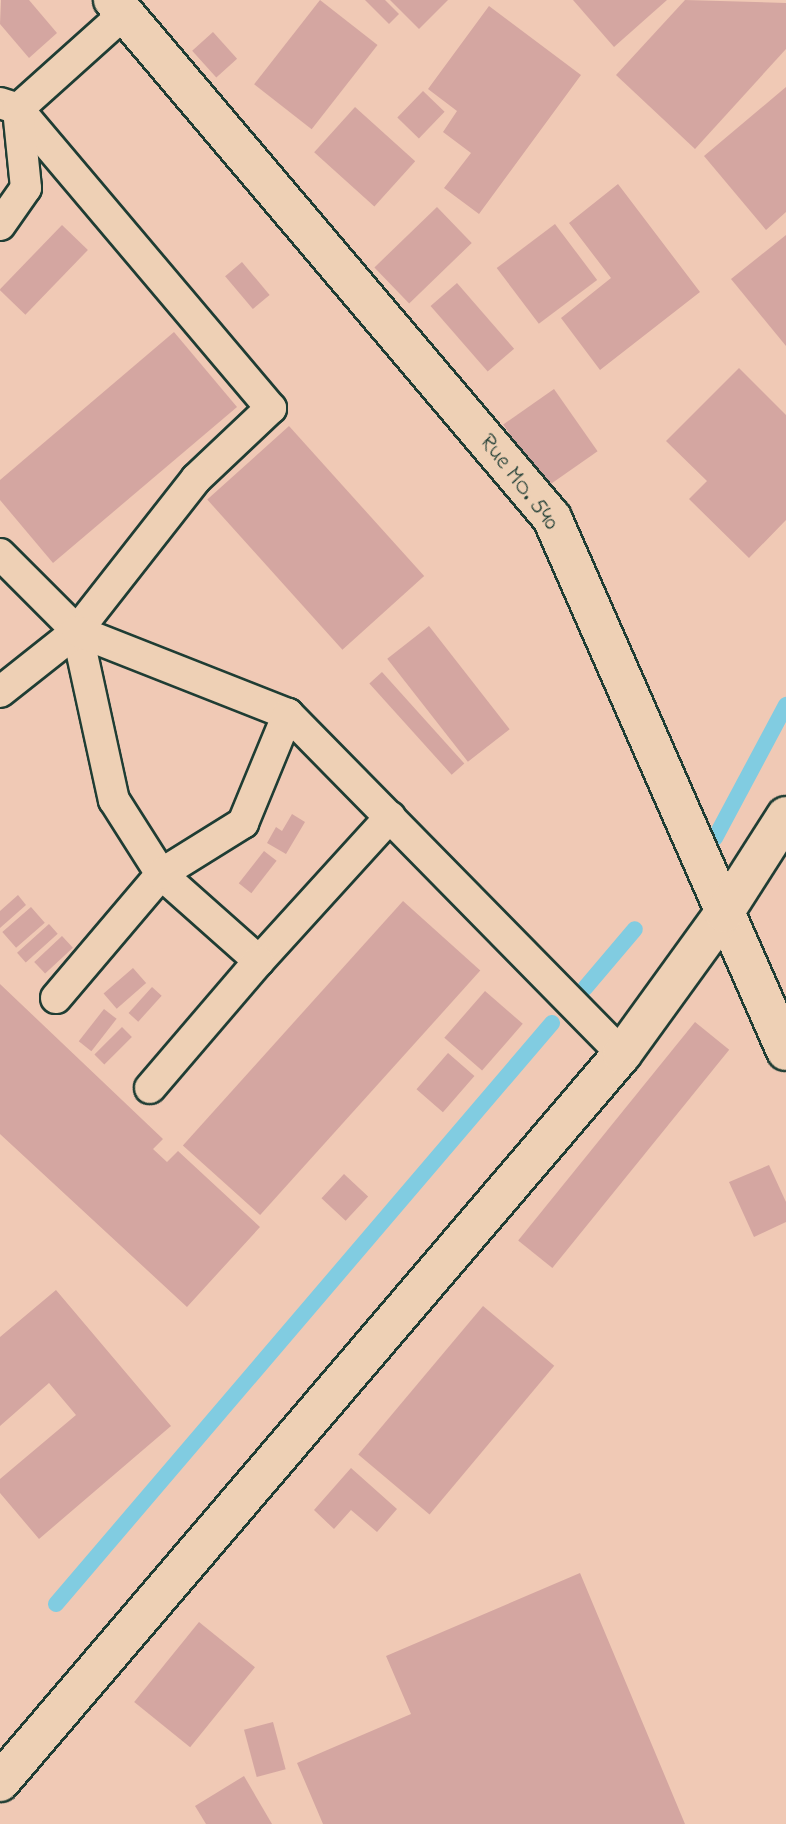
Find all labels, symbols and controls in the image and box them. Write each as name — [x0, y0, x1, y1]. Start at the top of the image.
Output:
street label: Rue MO. 540 — [472, 430, 564, 536]

